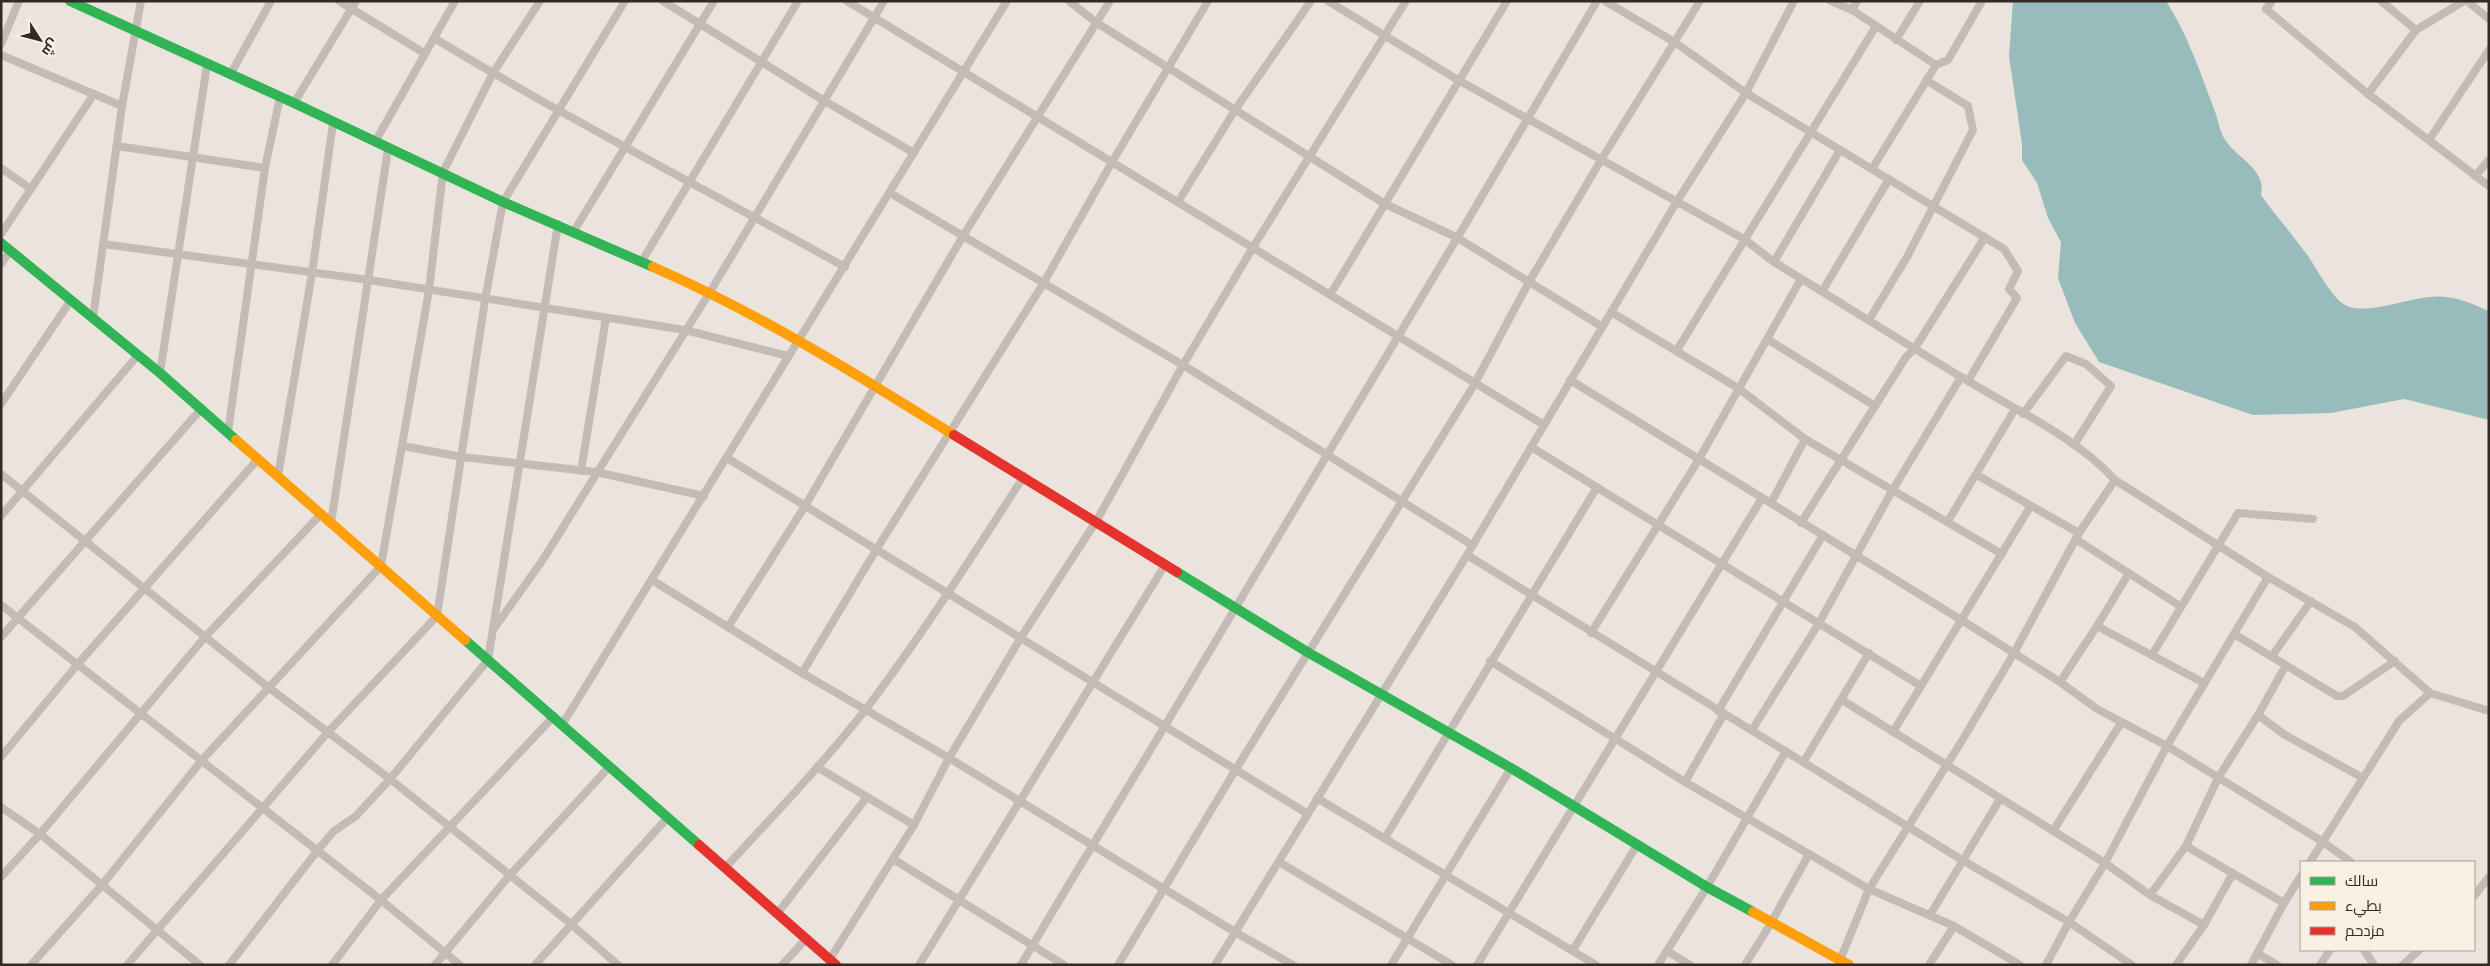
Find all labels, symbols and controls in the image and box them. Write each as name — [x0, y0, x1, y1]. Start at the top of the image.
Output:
north arrow — [15, 15, 65, 65]
text: ش — [38, 35, 63, 60]
legend — [2300, 861, 2475, 951]
text: سالك — [2345, 871, 2378, 890]
text: بطيء — [2345, 896, 2382, 918]
text: مزدحم — [2345, 921, 2385, 941]

